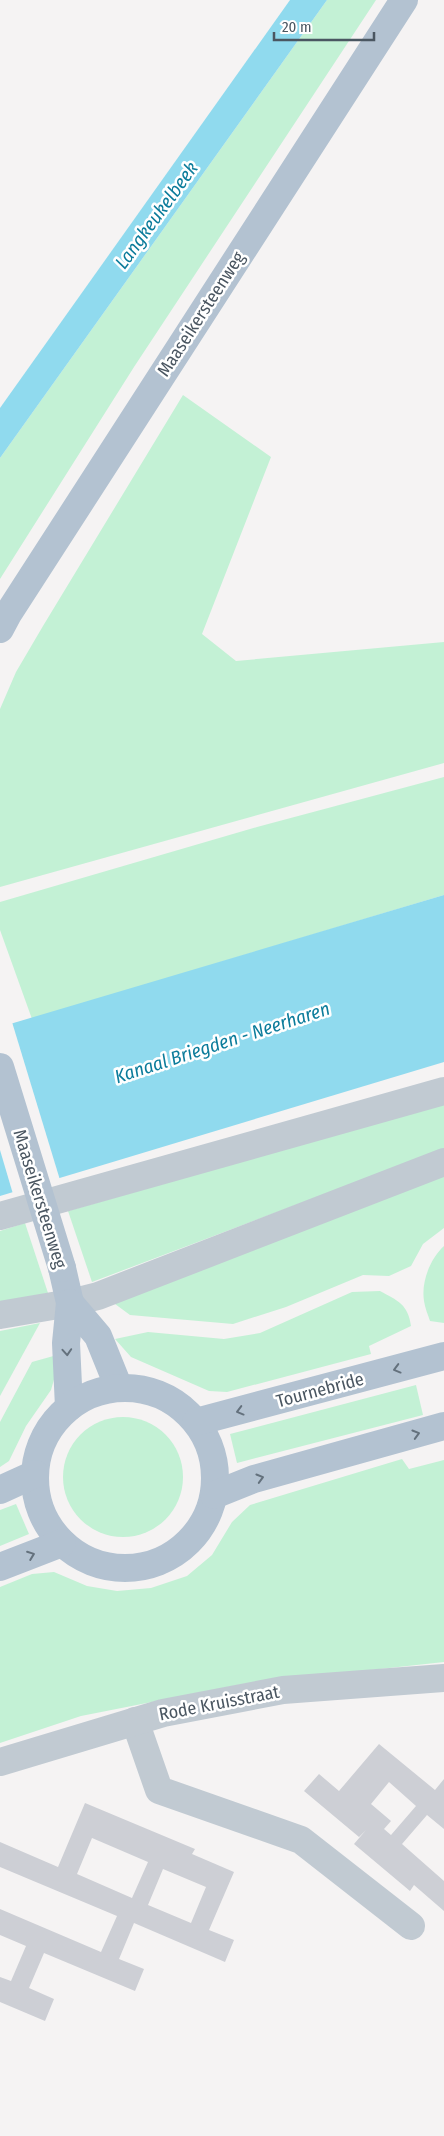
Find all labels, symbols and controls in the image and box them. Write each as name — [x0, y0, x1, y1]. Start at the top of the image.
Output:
scale bar — [274, 10, 374, 42]
text: 20 m — [282, 18, 312, 36]
water label: Langkeukelbeek — [110, 157, 203, 273]
street label: Maaseikersteenweg — [153, 247, 250, 380]
water label: Kanaal Briegden - Neerharen — [112, 997, 333, 1088]
street label: Maaseikersteenweg — [8, 1127, 72, 1272]
one-way arrow — [61, 1348, 72, 1356]
one-way arrow — [393, 1363, 402, 1373]
street label: Tournebride — [274, 1368, 366, 1412]
one-way arrow — [237, 1406, 245, 1416]
one-way arrow — [412, 1430, 420, 1440]
one-way arrow — [255, 1473, 263, 1483]
one-way arrow — [26, 1550, 35, 1561]
street label: Rode Kruisstraat — [157, 1681, 281, 1725]

